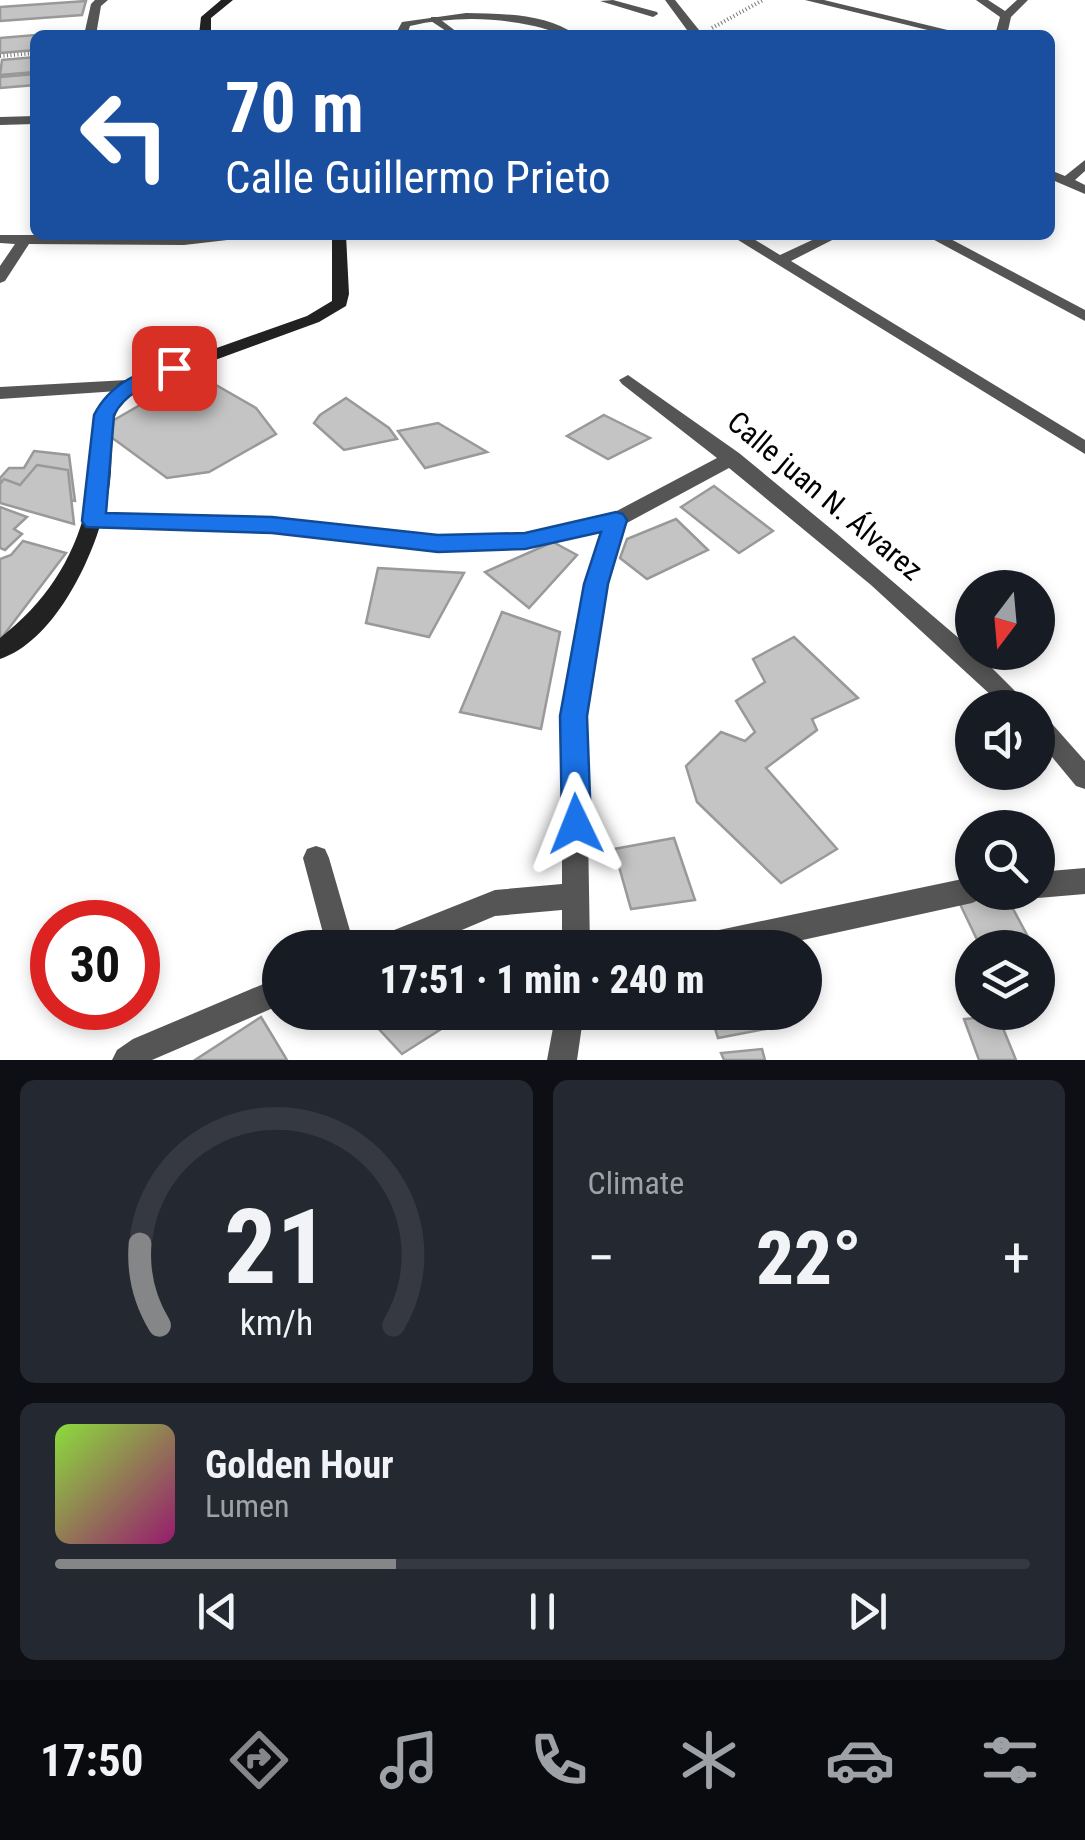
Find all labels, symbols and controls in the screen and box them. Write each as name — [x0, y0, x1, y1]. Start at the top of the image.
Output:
text: 70 m — [225, 67, 364, 149]
icon: left — [60, 70, 190, 200]
text: Calle Guillermo Prieto — [225, 151, 611, 204]
pin — [132, 326, 217, 411]
icon: arrive — [147, 341, 202, 396]
street label: Calle juan N. Álvarez — [721, 404, 930, 587]
north arrow — [955, 570, 1055, 670]
map controls — [955, 570, 1055, 1030]
button: sound — [955, 690, 1055, 790]
position arrow — [524, 772, 628, 876]
button: search — [955, 810, 1055, 910]
speed limit sign: 30 — [30, 900, 160, 1030]
button: layers — [955, 930, 1055, 1030]
text: 17:51 · 1 min · 240 m — [380, 958, 704, 1002]
text: Climate — [588, 1164, 684, 1202]
text: 21 — [224, 1187, 329, 1308]
text: 22° — [756, 1214, 862, 1302]
text: − — [588, 1226, 615, 1290]
text: + — [1003, 1226, 1030, 1290]
text: km/h — [239, 1302, 313, 1344]
text: Golden Hour — [205, 1443, 394, 1487]
text: Lumen — [205, 1487, 290, 1525]
icon: previous — [190, 1584, 245, 1639]
icon: pause — [515, 1584, 570, 1639]
icon: next — [840, 1584, 895, 1639]
icon: directions — [224, 1725, 294, 1795]
icon: music — [374, 1725, 444, 1795]
icon: phone — [524, 1725, 594, 1795]
icon: climate — [674, 1725, 744, 1795]
icon: car — [825, 1725, 895, 1795]
icon: filters — [975, 1725, 1045, 1795]
text: 17:50 — [40, 1734, 143, 1787]

